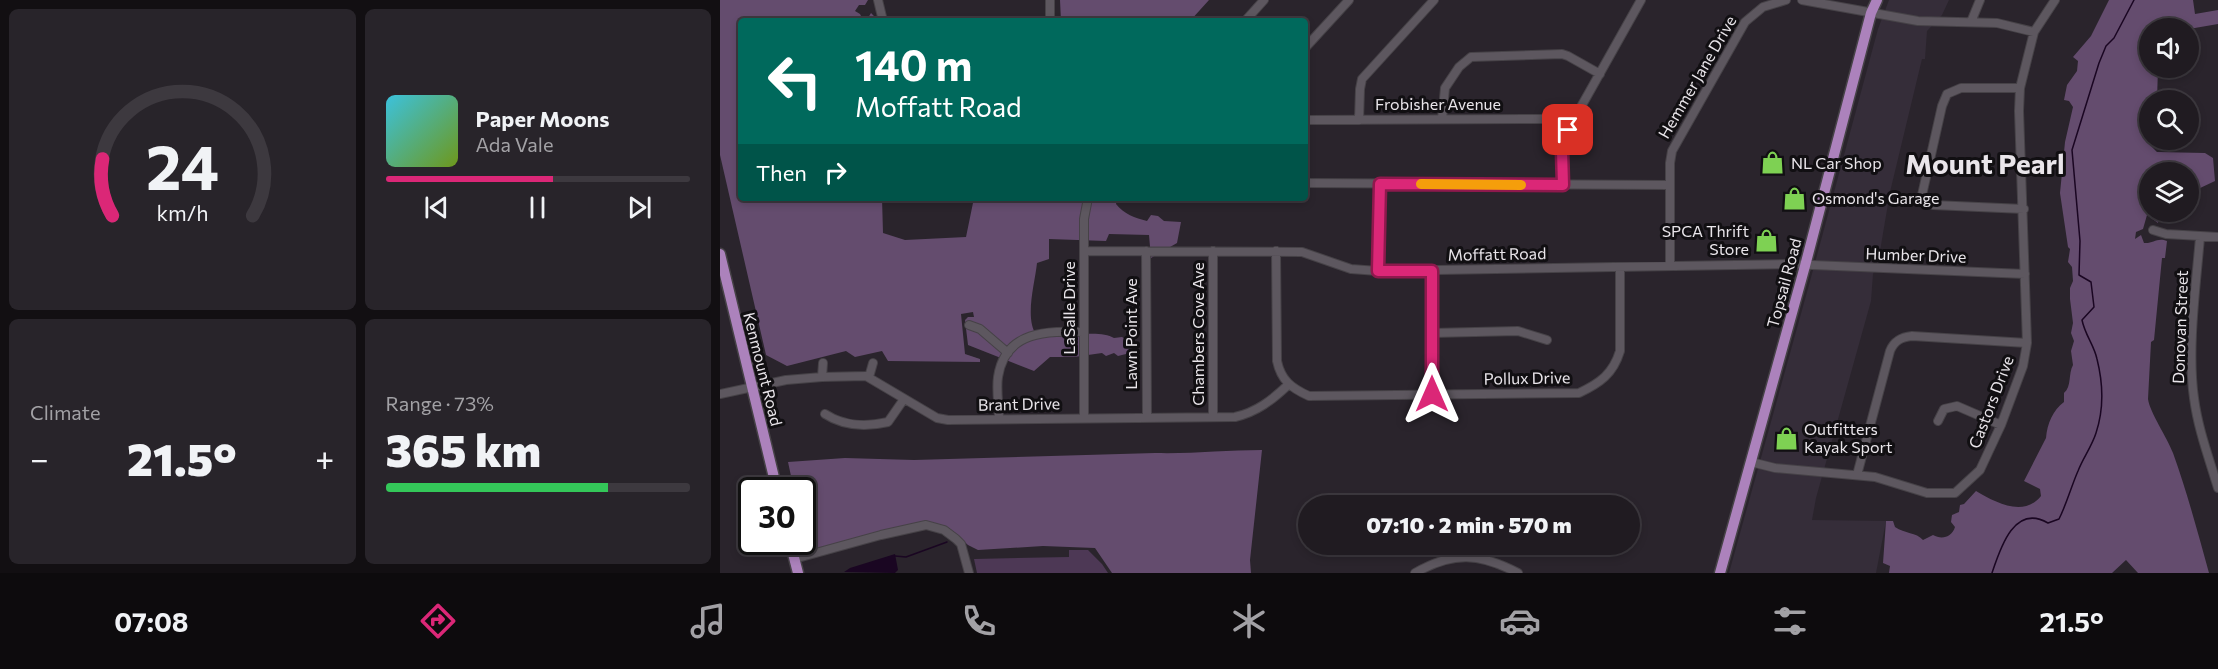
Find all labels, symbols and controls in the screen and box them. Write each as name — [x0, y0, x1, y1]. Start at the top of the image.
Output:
street label: Hemmer Jane Drive — [1654, 12, 1739, 142]
map controls — [2139, 18, 2199, 222]
button: sound — [2139, 18, 2199, 78]
text: 140 m — [855, 38, 972, 90]
icon: left — [756, 42, 834, 120]
text: Moffatt Road — [855, 90, 1022, 123]
button: search — [2139, 90, 2199, 150]
street label: Frobisher Avenue — [1375, 94, 1501, 113]
pin — [1542, 104, 1593, 155]
text: Paper Moons — [476, 105, 610, 132]
icon: arrive — [1551, 113, 1584, 146]
text: 24 — [146, 128, 219, 204]
text: Ada Vale — [476, 132, 553, 156]
district label: Mount Pearl — [1905, 146, 2065, 180]
shop icon: NL Car Shop — [1760, 150, 1786, 176]
place label: NL Car Shop — [1791, 153, 1882, 172]
icon: right — [819, 156, 852, 189]
text: Then — [756, 159, 807, 186]
button: layers — [2139, 162, 2199, 222]
shop icon: Osmond's Garage — [1781, 185, 1807, 211]
place label: Osmond's Garage — [1812, 188, 1940, 207]
icon: previous — [420, 191, 453, 224]
icon: pause — [521, 191, 554, 224]
icon: next — [623, 191, 656, 224]
text: km/h — [156, 200, 208, 226]
place label: SPCA Thrift Store — [1662, 221, 1749, 258]
shop icon: SPCA Thrift Store — [1754, 227, 1780, 253]
street label: Topsail Road — [1762, 236, 1805, 330]
street label: Moffatt Road — [1447, 243, 1547, 264]
street label: Humber Drive — [1865, 243, 1967, 266]
street label: LaSalle Drive — [1059, 261, 1078, 355]
street label: Chambers Cove Ave — [1188, 262, 1207, 406]
street label: Donovan Street — [2168, 269, 2191, 384]
street label: Lawn Point Ave — [1121, 278, 1140, 390]
street label: Kenmount Road — [740, 310, 787, 428]
street label: Castors Drive — [1964, 353, 2017, 451]
position arrow — [1400, 362, 1464, 426]
street label: Pollux Drive — [1484, 367, 1570, 388]
text: Range · 73% — [386, 391, 494, 415]
street label: Brant Drive — [978, 393, 1060, 414]
text: Climate — [30, 400, 100, 424]
place label: Outfitters Kayak Sport — [1804, 419, 1893, 456]
text: 365 km — [386, 421, 541, 476]
shop icon: Outfitters Kayak Sport — [1773, 425, 1799, 451]
text: 21.5° — [127, 430, 237, 485]
text: − — [30, 437, 49, 478]
text: + — [315, 437, 335, 478]
speed limit sign: 30 — [738, 477, 816, 555]
text: 07:10 · 2 min · 570 m — [1366, 511, 1572, 538]
icon: directions — [417, 600, 459, 642]
icon: music — [687, 600, 729, 642]
icon: phone — [958, 600, 1000, 642]
icon: climate — [1228, 600, 1270, 642]
icon: car — [1499, 600, 1541, 642]
icon: filters — [1769, 600, 1811, 642]
text: 07:08 — [114, 605, 189, 638]
text: 21.5° — [2040, 605, 2104, 638]

